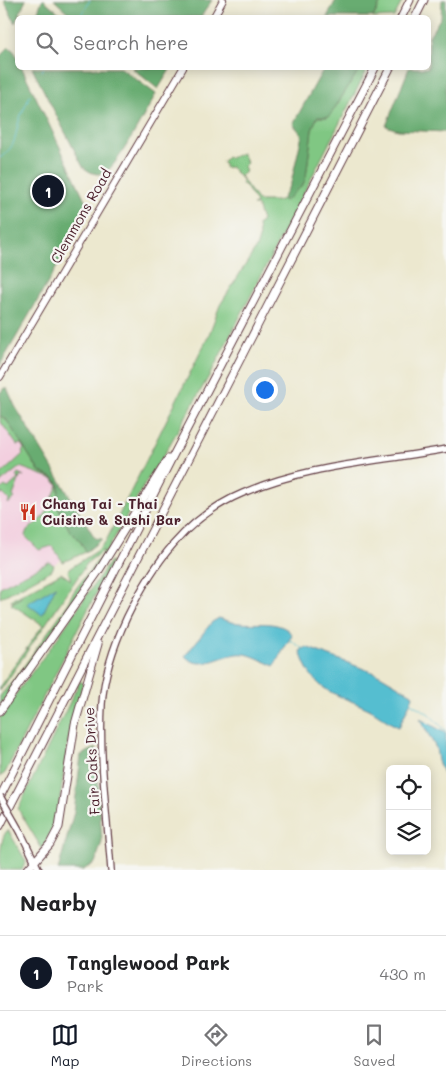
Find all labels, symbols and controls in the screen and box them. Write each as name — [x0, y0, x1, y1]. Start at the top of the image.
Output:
search box — [15, 15, 431, 70]
icon: search — [33, 29, 61, 57]
text: Search here — [73, 30, 189, 55]
street label: Clemmons Road — [46, 165, 116, 267]
pin: 1 — [32, 172, 64, 210]
your location — [252, 377, 278, 403]
place label: Chang Tai - Thai Cuisine & Sushi Bar — [42, 494, 181, 529]
restaurant icon: Chang Tai - Thai Cuisine & Sushi Bar — [18, 502, 38, 522]
street label: Fair Oaks Drive — [79, 707, 104, 815]
map controls — [386, 765, 431, 855]
button: locate — [386, 765, 431, 810]
button: layers — [386, 810, 431, 855]
text: Nearby — [20, 889, 97, 916]
text: Tanglewood Park — [67, 950, 230, 975]
text: 1 — [32, 963, 40, 984]
text: 430 m — [379, 963, 426, 984]
text: Park — [67, 975, 103, 996]
tab: Map — [51, 1021, 79, 1070]
tab: Directions — [181, 1021, 252, 1070]
tab: Saved — [354, 1021, 395, 1070]

